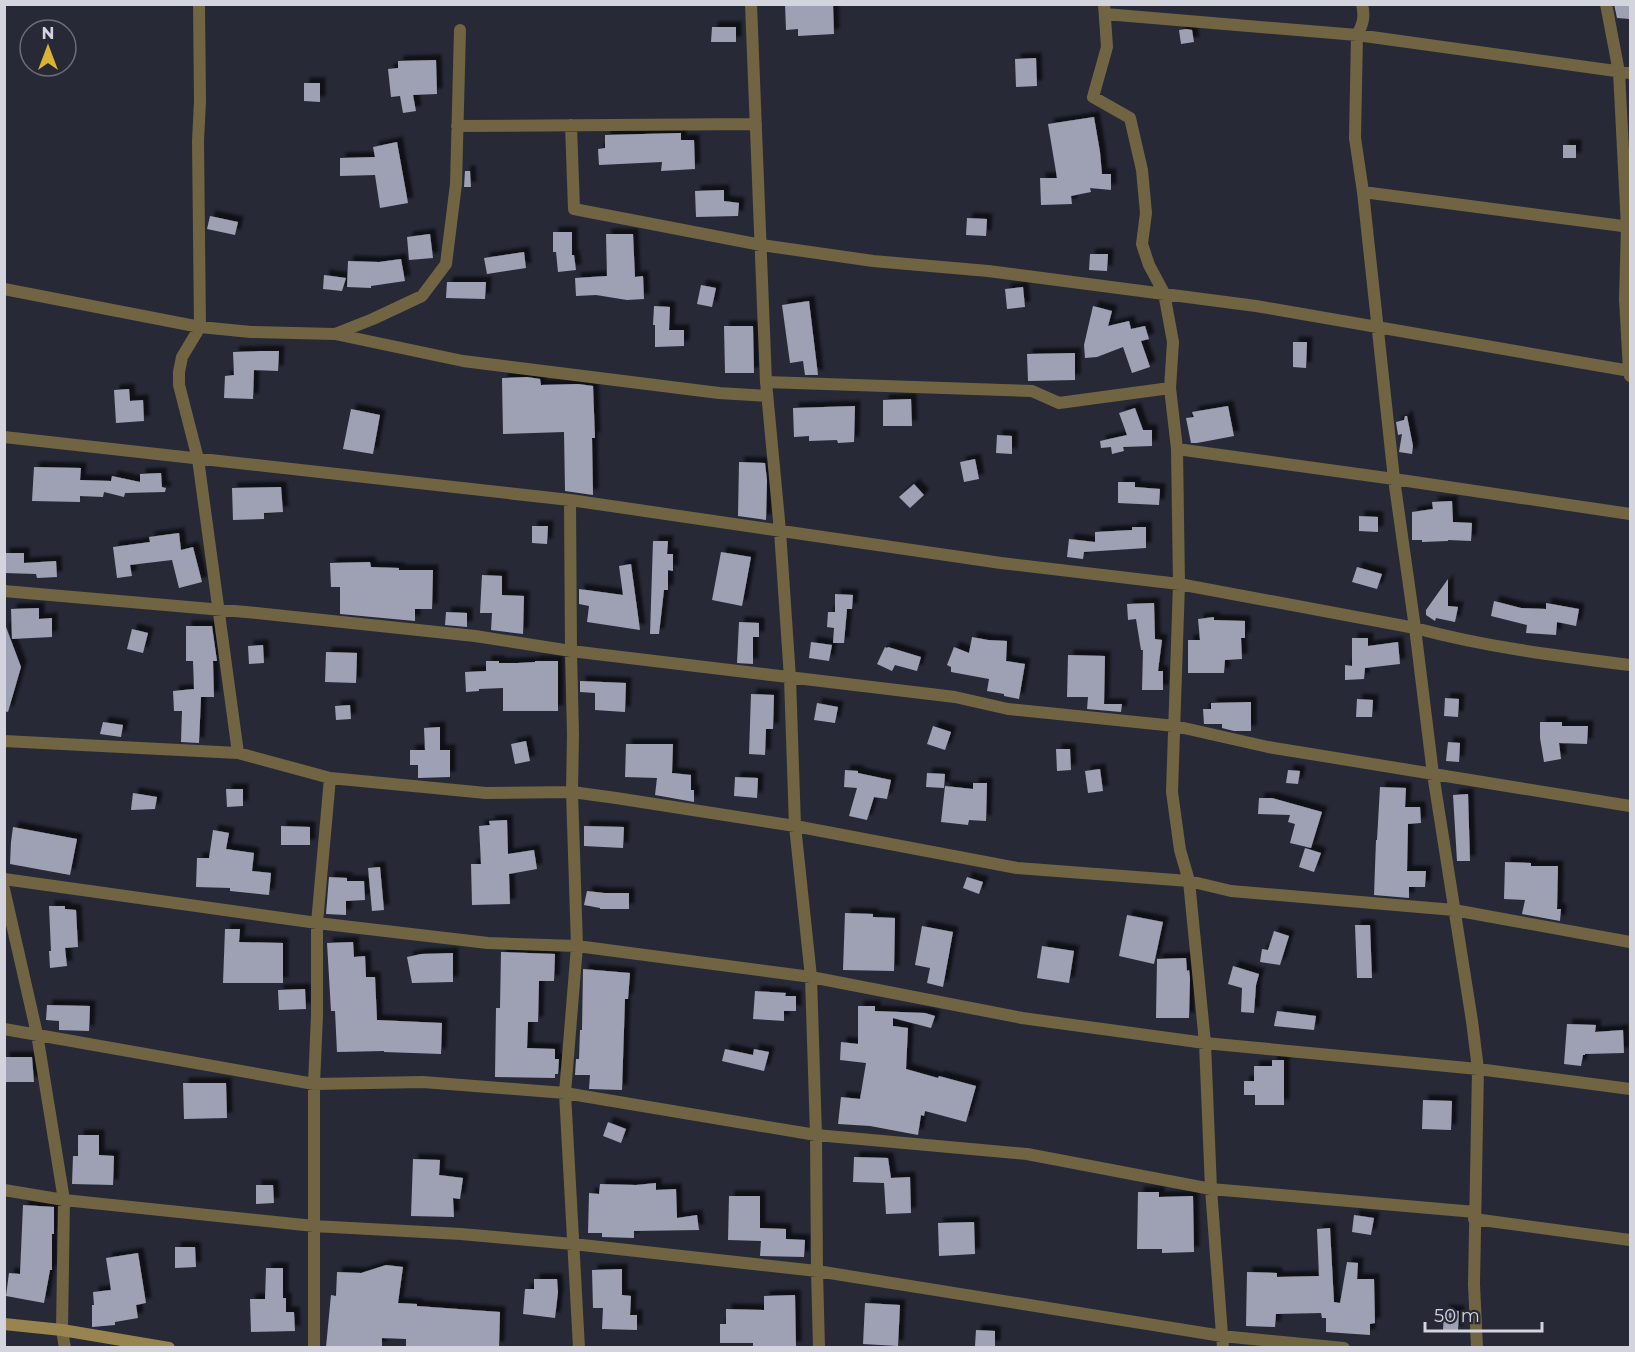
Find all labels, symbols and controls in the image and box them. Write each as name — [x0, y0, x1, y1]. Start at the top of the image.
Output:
north arrow — [18, 18, 78, 78]
text: N — [42, 24, 54, 43]
scale bar — [1425, 1295, 1542, 1333]
text: 50 m — [1434, 1305, 1480, 1327]

